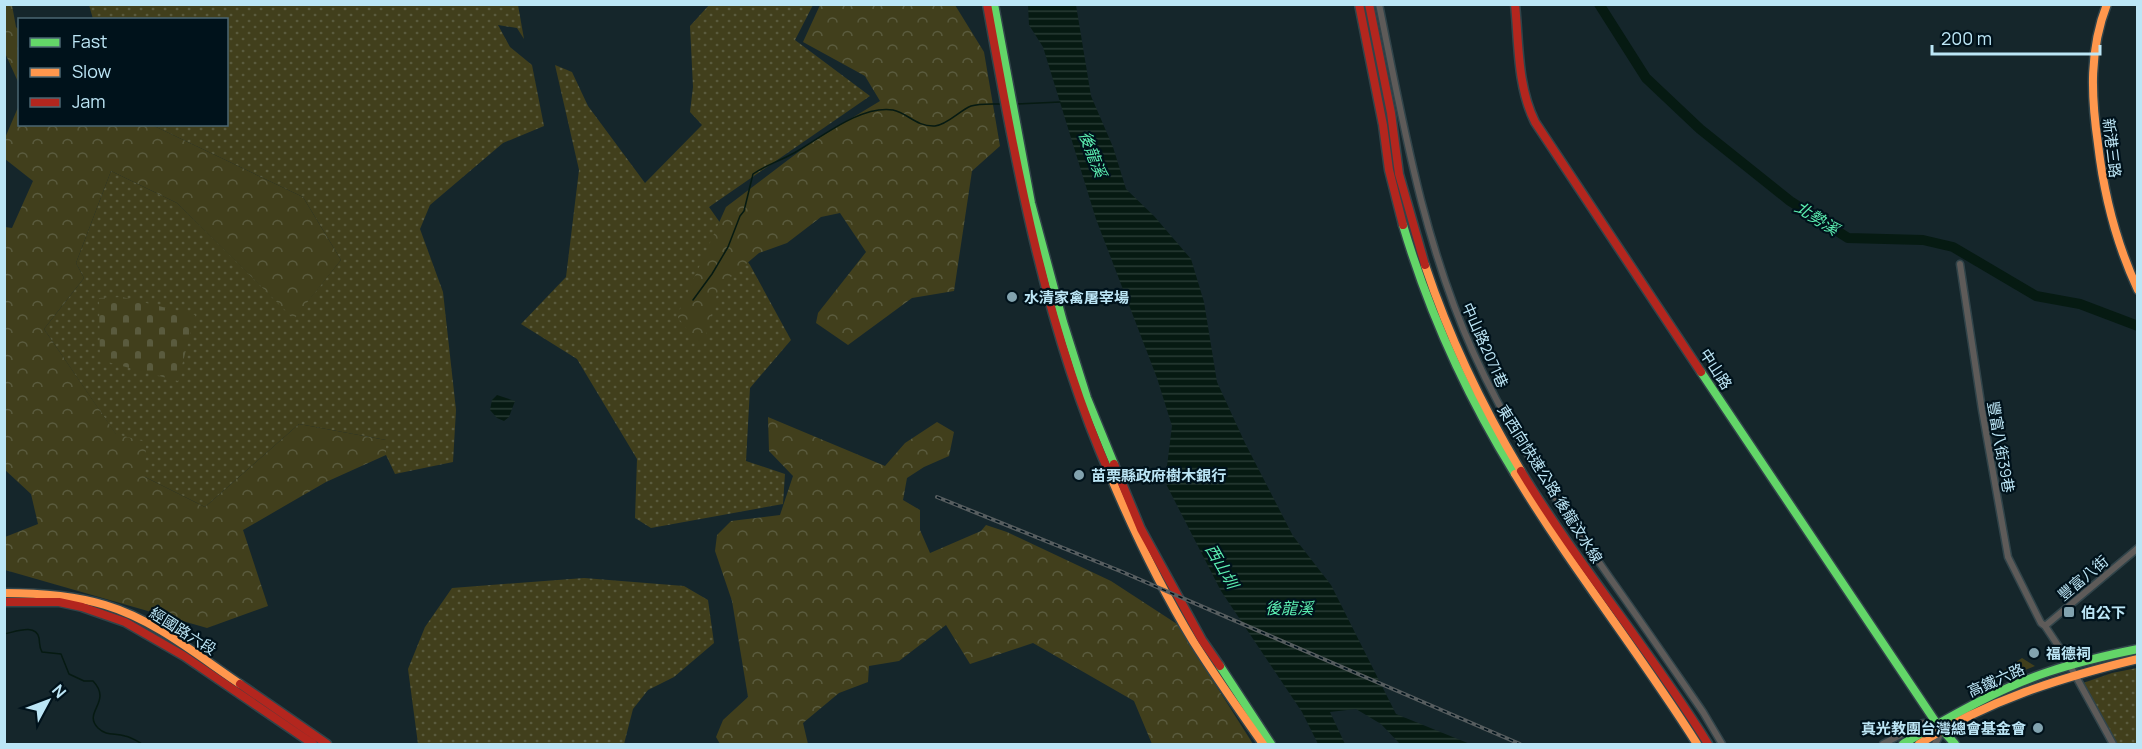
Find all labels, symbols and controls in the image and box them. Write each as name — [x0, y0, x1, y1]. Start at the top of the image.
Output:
legend — [18, 18, 228, 126]
scale bar — [1932, 18, 2100, 56]
text: 200 m — [1941, 26, 1992, 50]
text: Fast — [72, 29, 107, 53]
text: Slow — [72, 59, 112, 83]
text: Jam — [72, 89, 106, 113]
street label: 新港三路 — [2098, 117, 2126, 179]
water label: 後龍溪 — [1074, 128, 1113, 182]
water label: 北勢溪 — [1791, 196, 1845, 241]
place label: 水清家禽屠宰場 — [1024, 287, 1129, 308]
marker: 水清家禽屠宰場 — [1005, 290, 1019, 304]
street label: 中山路2071巷 — [1457, 299, 1513, 391]
street label: 中山路 — [1695, 344, 1737, 394]
street label: 豐富八街39巷 — [1983, 400, 2019, 494]
street label: 東西向快速公路 後龍汶水線 — [1493, 401, 1607, 567]
place label: 苗栗縣政府樹木銀行 — [1091, 465, 1226, 486]
marker: 苗栗縣政府樹木銀行 — [1072, 468, 1086, 482]
water label: 西山圳 — [1200, 540, 1245, 594]
street label: 豐富八街 — [2053, 551, 2113, 605]
water label: 後龍溪 — [1265, 597, 1315, 619]
street label: 經國路六段 — [146, 602, 220, 660]
place label: 伯公下 — [2081, 602, 2126, 623]
marker: 伯公下 — [2062, 605, 2076, 619]
place label: 福德祠 — [2046, 643, 2091, 664]
marker: 福德祠 — [2027, 646, 2041, 660]
street label: 高鐵六路 — [1964, 658, 2028, 702]
north arrow — [18, 671, 78, 731]
text: N — [47, 680, 71, 703]
place label: 真光教團台灣總會基金會 — [1861, 718, 2026, 739]
marker: 真光教團台灣總會基金會 — [2031, 721, 2045, 735]

